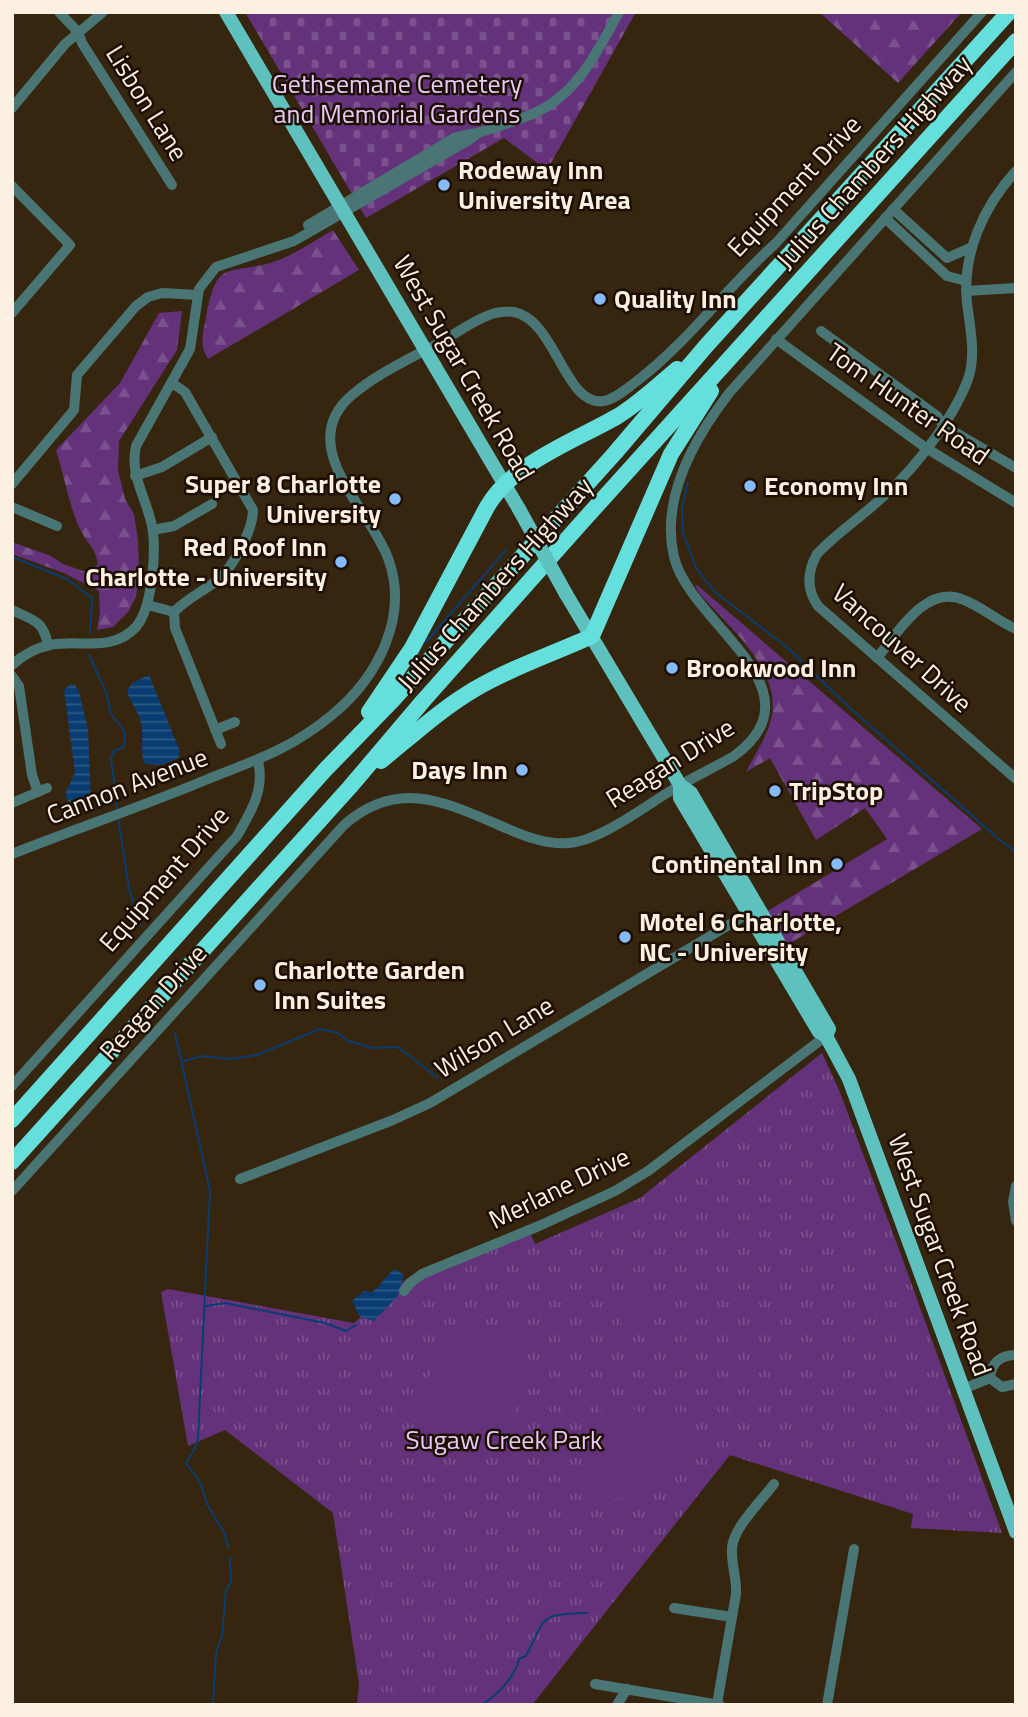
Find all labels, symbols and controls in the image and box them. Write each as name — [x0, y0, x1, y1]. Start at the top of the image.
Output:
street label: Lisbon Lane — [96, 37, 198, 168]
street label: Julius Chambers Highway — [767, 46, 981, 278]
park label: Gethsemane Cemetery and Memorial Gardens — [272, 64, 522, 133]
street label: Equipment Drive — [717, 106, 870, 265]
place label: Rodeway Inn University Area — [458, 150, 631, 219]
marker: Rodeway Inn University Area — [436, 177, 452, 193]
street label: West Sugar Creek Road — [384, 248, 545, 488]
place label: Quality Inn — [614, 279, 737, 318]
marker: Quality Inn — [592, 291, 608, 307]
street label: Tom Hunter Road — [819, 333, 998, 474]
place label: Super 8 Charlotte University — [185, 464, 381, 533]
place label: Economy Inn — [764, 466, 908, 505]
street label: Julius Chambers Highway — [388, 468, 602, 700]
marker: Economy Inn — [742, 478, 758, 494]
marker: Super 8 Charlotte University — [387, 491, 403, 507]
place label: Red Roof Inn Charlotte - University — [85, 527, 327, 596]
marker: Red Roof Inn Charlotte - University — [333, 554, 349, 570]
street label: Vancouver Drive — [823, 574, 981, 721]
place label: Brookwood Inn — [686, 648, 856, 687]
marker: Brookwood Inn — [664, 660, 680, 676]
street label: Reagan Drive — [598, 708, 741, 817]
street label: Cannon Avenue — [41, 737, 213, 834]
place label: Days Inn — [411, 750, 508, 789]
marker: Days Inn — [514, 762, 530, 778]
place label: TripStop — [789, 771, 883, 810]
marker: TripStop — [767, 783, 783, 799]
street label: Equipment Drive — [89, 797, 238, 960]
place label: Continental Inn — [651, 844, 823, 883]
marker: Continental Inn — [829, 856, 845, 872]
place label: Motel 6 Charlotte, NC - University — [639, 902, 842, 971]
marker: Motel 6 Charlotte, NC - University — [617, 929, 633, 945]
street label: Reagan Drive — [90, 935, 216, 1069]
place label: Charlotte Garden Inn Suites — [274, 950, 465, 1019]
marker: Charlotte Garden Inn Suites — [252, 977, 268, 993]
street label: Wilson Lane — [427, 986, 561, 1087]
street label: West Sugar Creek Road — [879, 1128, 1002, 1381]
street label: Merlane Drive — [482, 1137, 636, 1239]
park label: Sugaw Creek Park — [406, 1420, 602, 1459]

